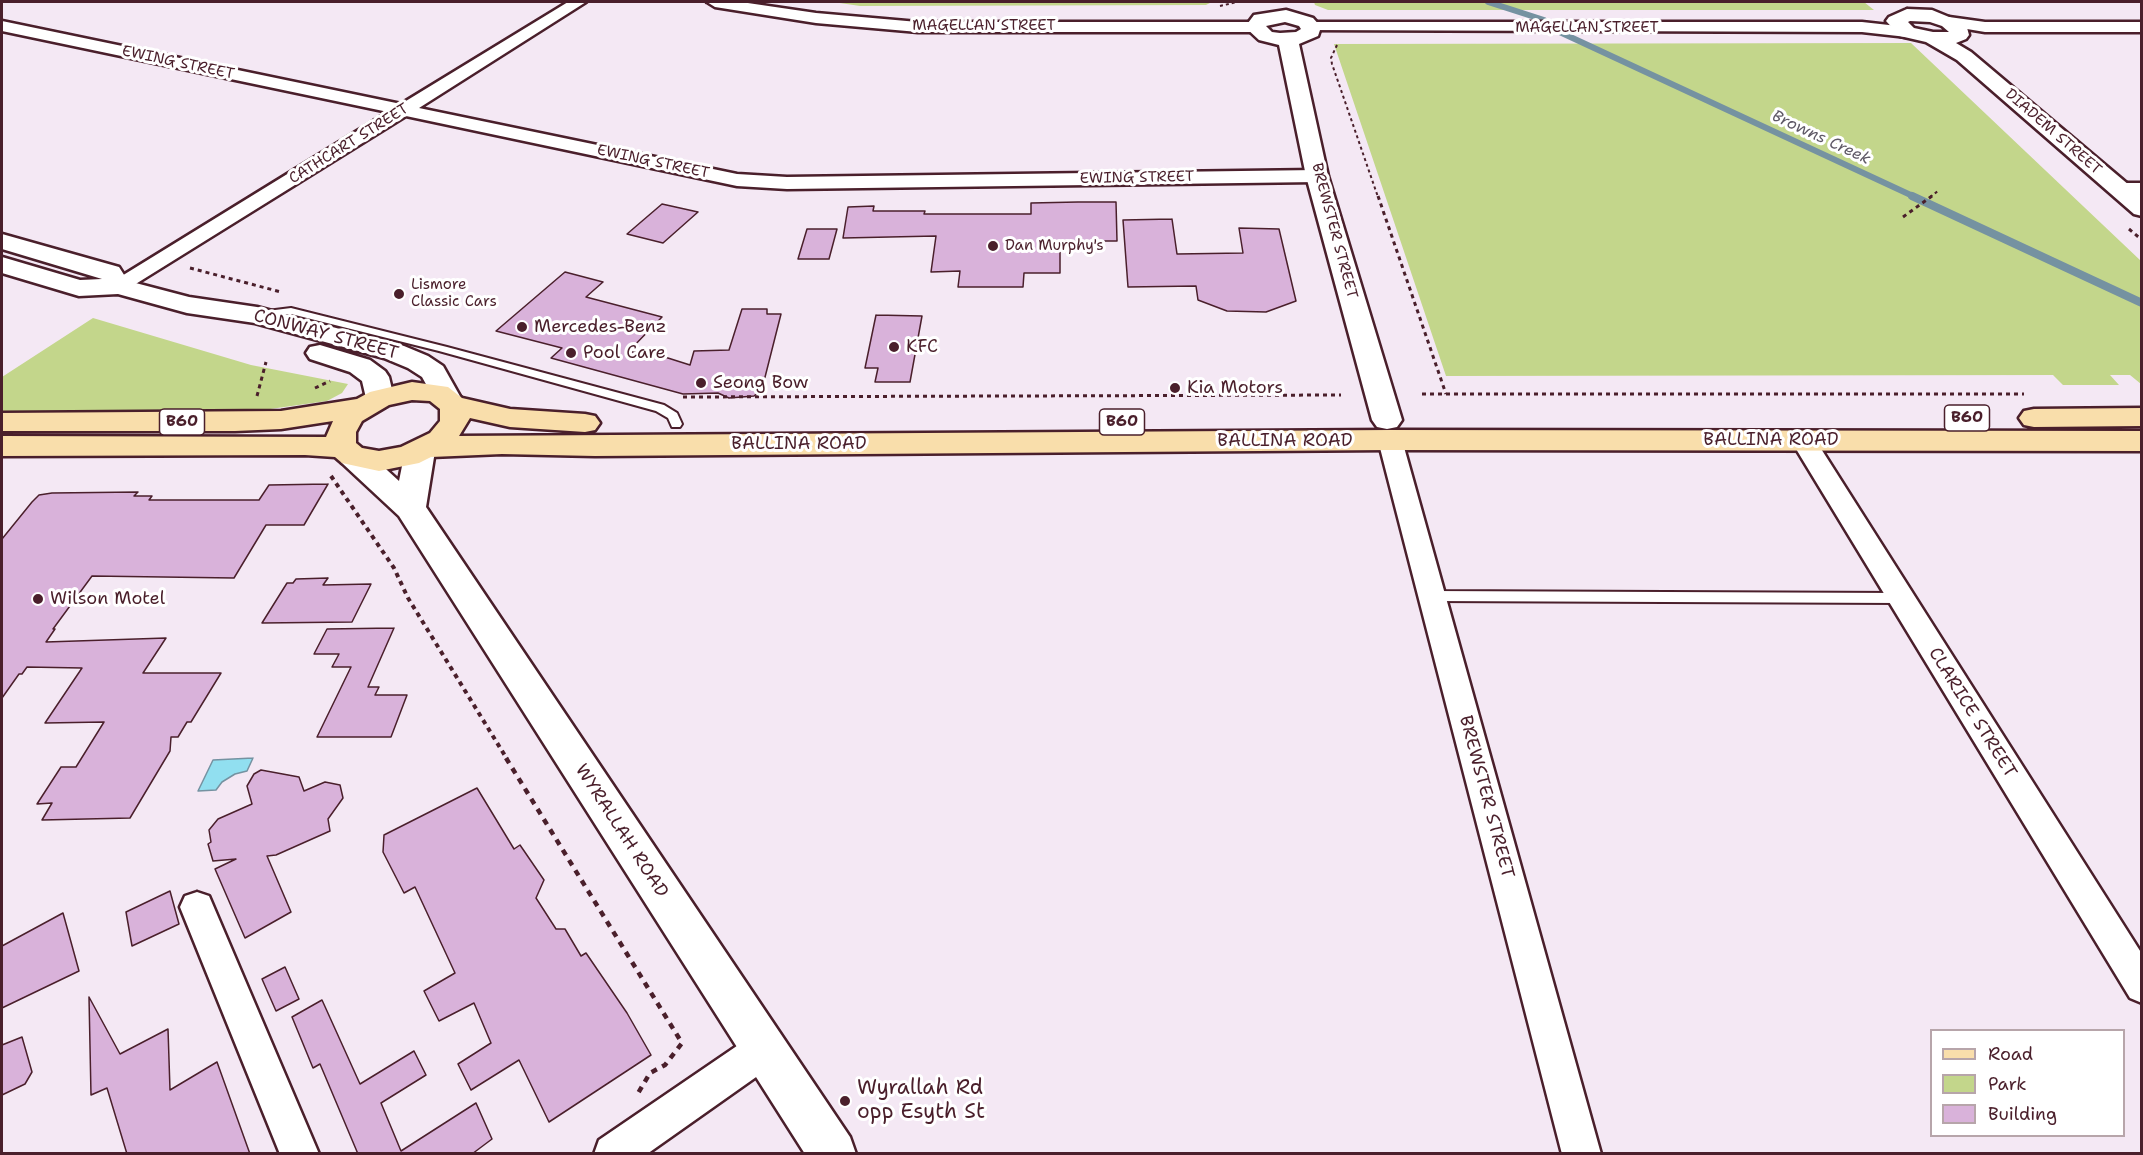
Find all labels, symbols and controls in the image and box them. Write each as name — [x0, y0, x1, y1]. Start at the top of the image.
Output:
street label: MAGELLAN STREET — [912, 17, 1056, 35]
street label: MAGELLAN STREET — [1515, 19, 1659, 37]
street label: EWING STREET — [120, 42, 236, 84]
street label: DIADEM STREET — [2001, 85, 2105, 179]
street label: CATHCART STREET — [286, 100, 412, 188]
water label: Browns Creek — [1769, 107, 1873, 169]
street label: EWING STREET — [595, 141, 711, 183]
street label: BREWSTER STREET — [1307, 161, 1361, 301]
street label: EWING STREET — [1080, 168, 1194, 188]
place label: Dan Murphy's — [1005, 237, 1104, 255]
marker: Dan Murphy's — [986, 239, 1000, 253]
place label: Lismore Classic Cars — [411, 276, 497, 311]
marker: Lismore Classic Cars — [392, 287, 406, 301]
street label: CONWAY STREET — [251, 305, 401, 365]
place label: Mercedes-Benz — [534, 316, 666, 338]
marker: Mercedes-Benz — [515, 320, 529, 334]
place label: KFC — [906, 336, 938, 358]
marker: KFC — [887, 340, 901, 354]
place label: Pool Care — [583, 342, 666, 364]
marker: Pool Care — [564, 346, 578, 360]
place label: Seong Bow — [713, 372, 808, 394]
marker: Seong Bow — [694, 376, 708, 390]
place label: Kia Motors — [1187, 377, 1283, 399]
marker: Kia Motors — [1168, 381, 1182, 395]
road number: B60 — [1944, 405, 1990, 431]
road number: B60 — [160, 409, 204, 435]
road number: B60 — [1100, 409, 1144, 435]
street label: BALLINA ROAD — [1703, 429, 1839, 451]
street label: BALLINA ROAD — [1217, 430, 1353, 452]
street label: BALLINA ROAD — [731, 433, 867, 455]
place label: Wilson Motel — [50, 588, 165, 610]
marker: Wilson Motel — [31, 592, 45, 606]
street label: CLARICE STREET — [1923, 644, 2021, 782]
street label: BREWSTER STREET — [1454, 713, 1518, 881]
street label: WYRALLAH ROAD — [570, 760, 672, 902]
legend — [1930, 1029, 2125, 1137]
text: Road — [1988, 1042, 2033, 1066]
text: Park — [1988, 1072, 2027, 1096]
place label: Wyrallah Rd opp Esyth St — [857, 1076, 985, 1126]
marker: Wyrallah Rd opp Esyth St — [838, 1094, 852, 1108]
text: Building — [1988, 1102, 2057, 1126]

